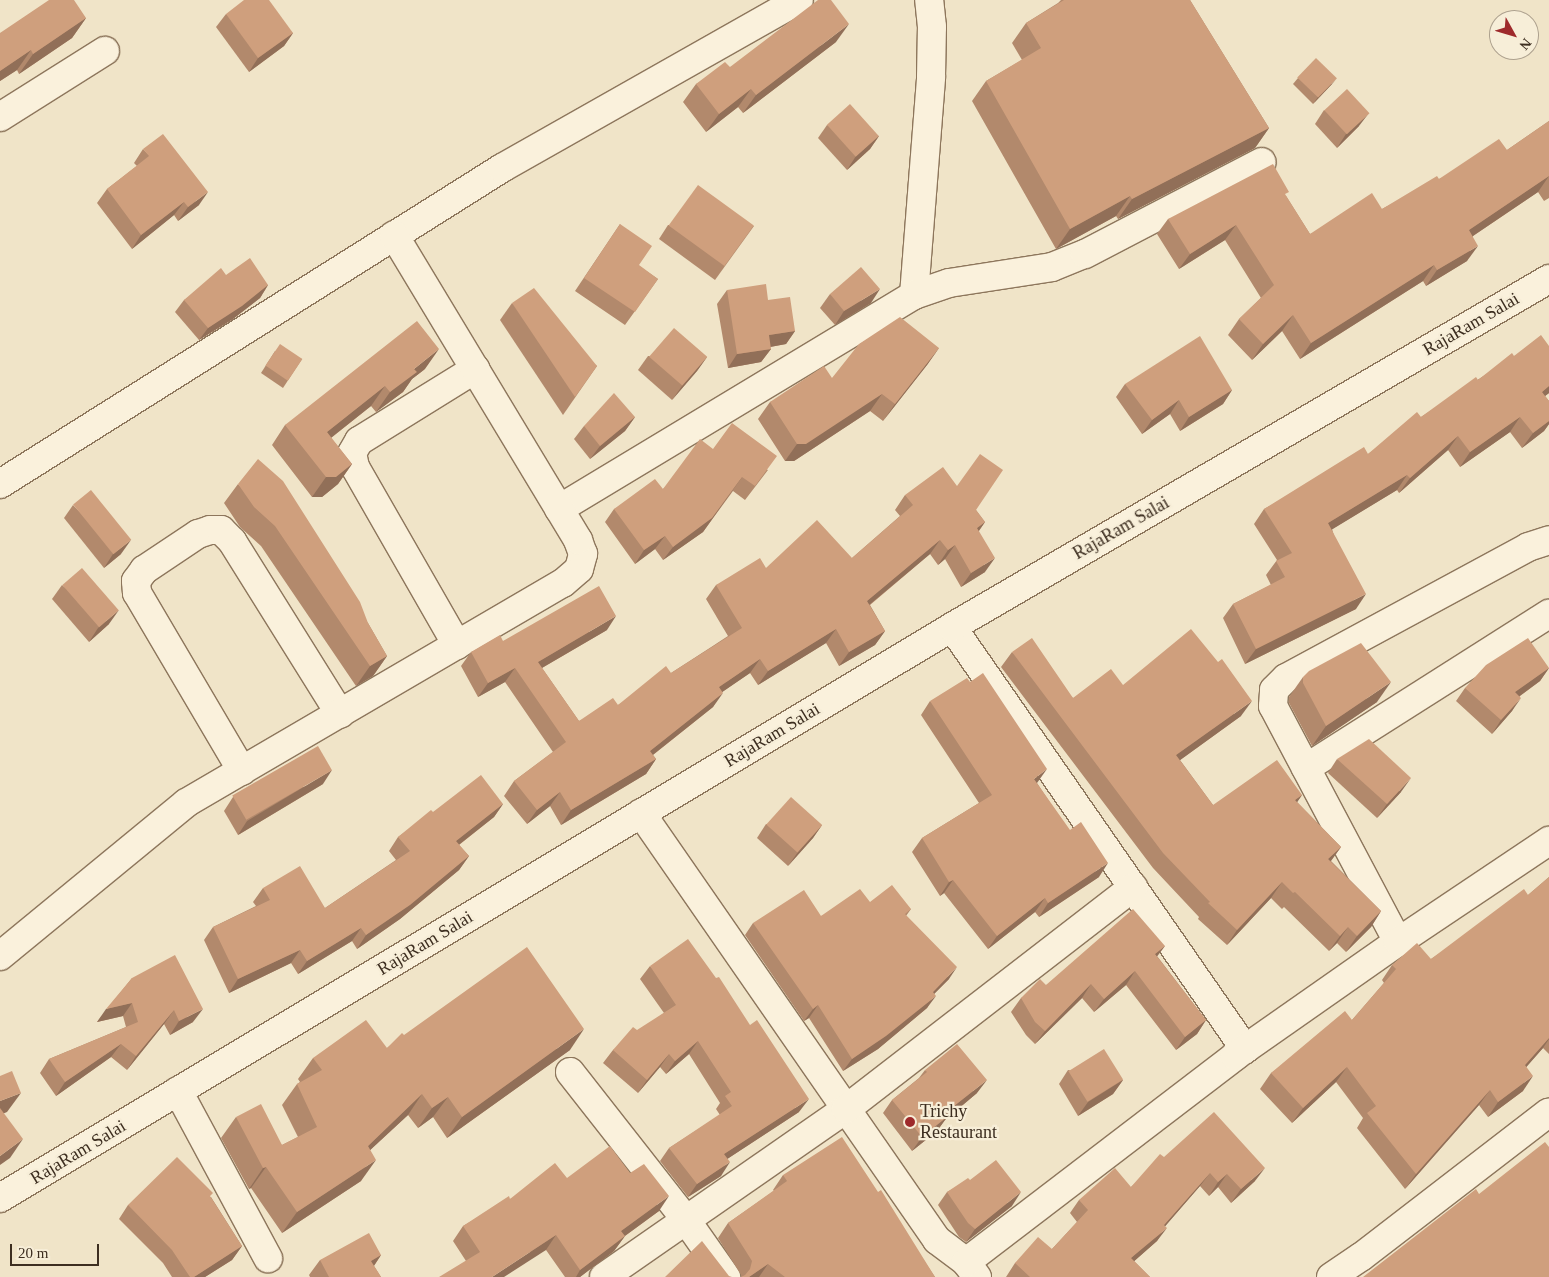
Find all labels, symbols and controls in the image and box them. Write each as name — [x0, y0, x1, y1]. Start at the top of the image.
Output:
north arrow — [1489, 10, 1539, 60]
text: N — [1516, 35, 1534, 53]
street label: RajaRam Salai — [1419, 288, 1523, 360]
street label: RajaRam Salai — [1069, 492, 1173, 564]
street label: RajaRam Salai — [720, 698, 824, 772]
street label: RajaRam Salai — [373, 906, 477, 980]
place label: Trichy Restaurant — [920, 1101, 997, 1144]
street label: RajaRam Salai — [26, 1115, 130, 1189]
marker: Trichy Restaurant — [904, 1116, 916, 1128]
scale bar — [12, 1234, 101, 1266]
text: 20 m — [18, 1245, 48, 1261]

